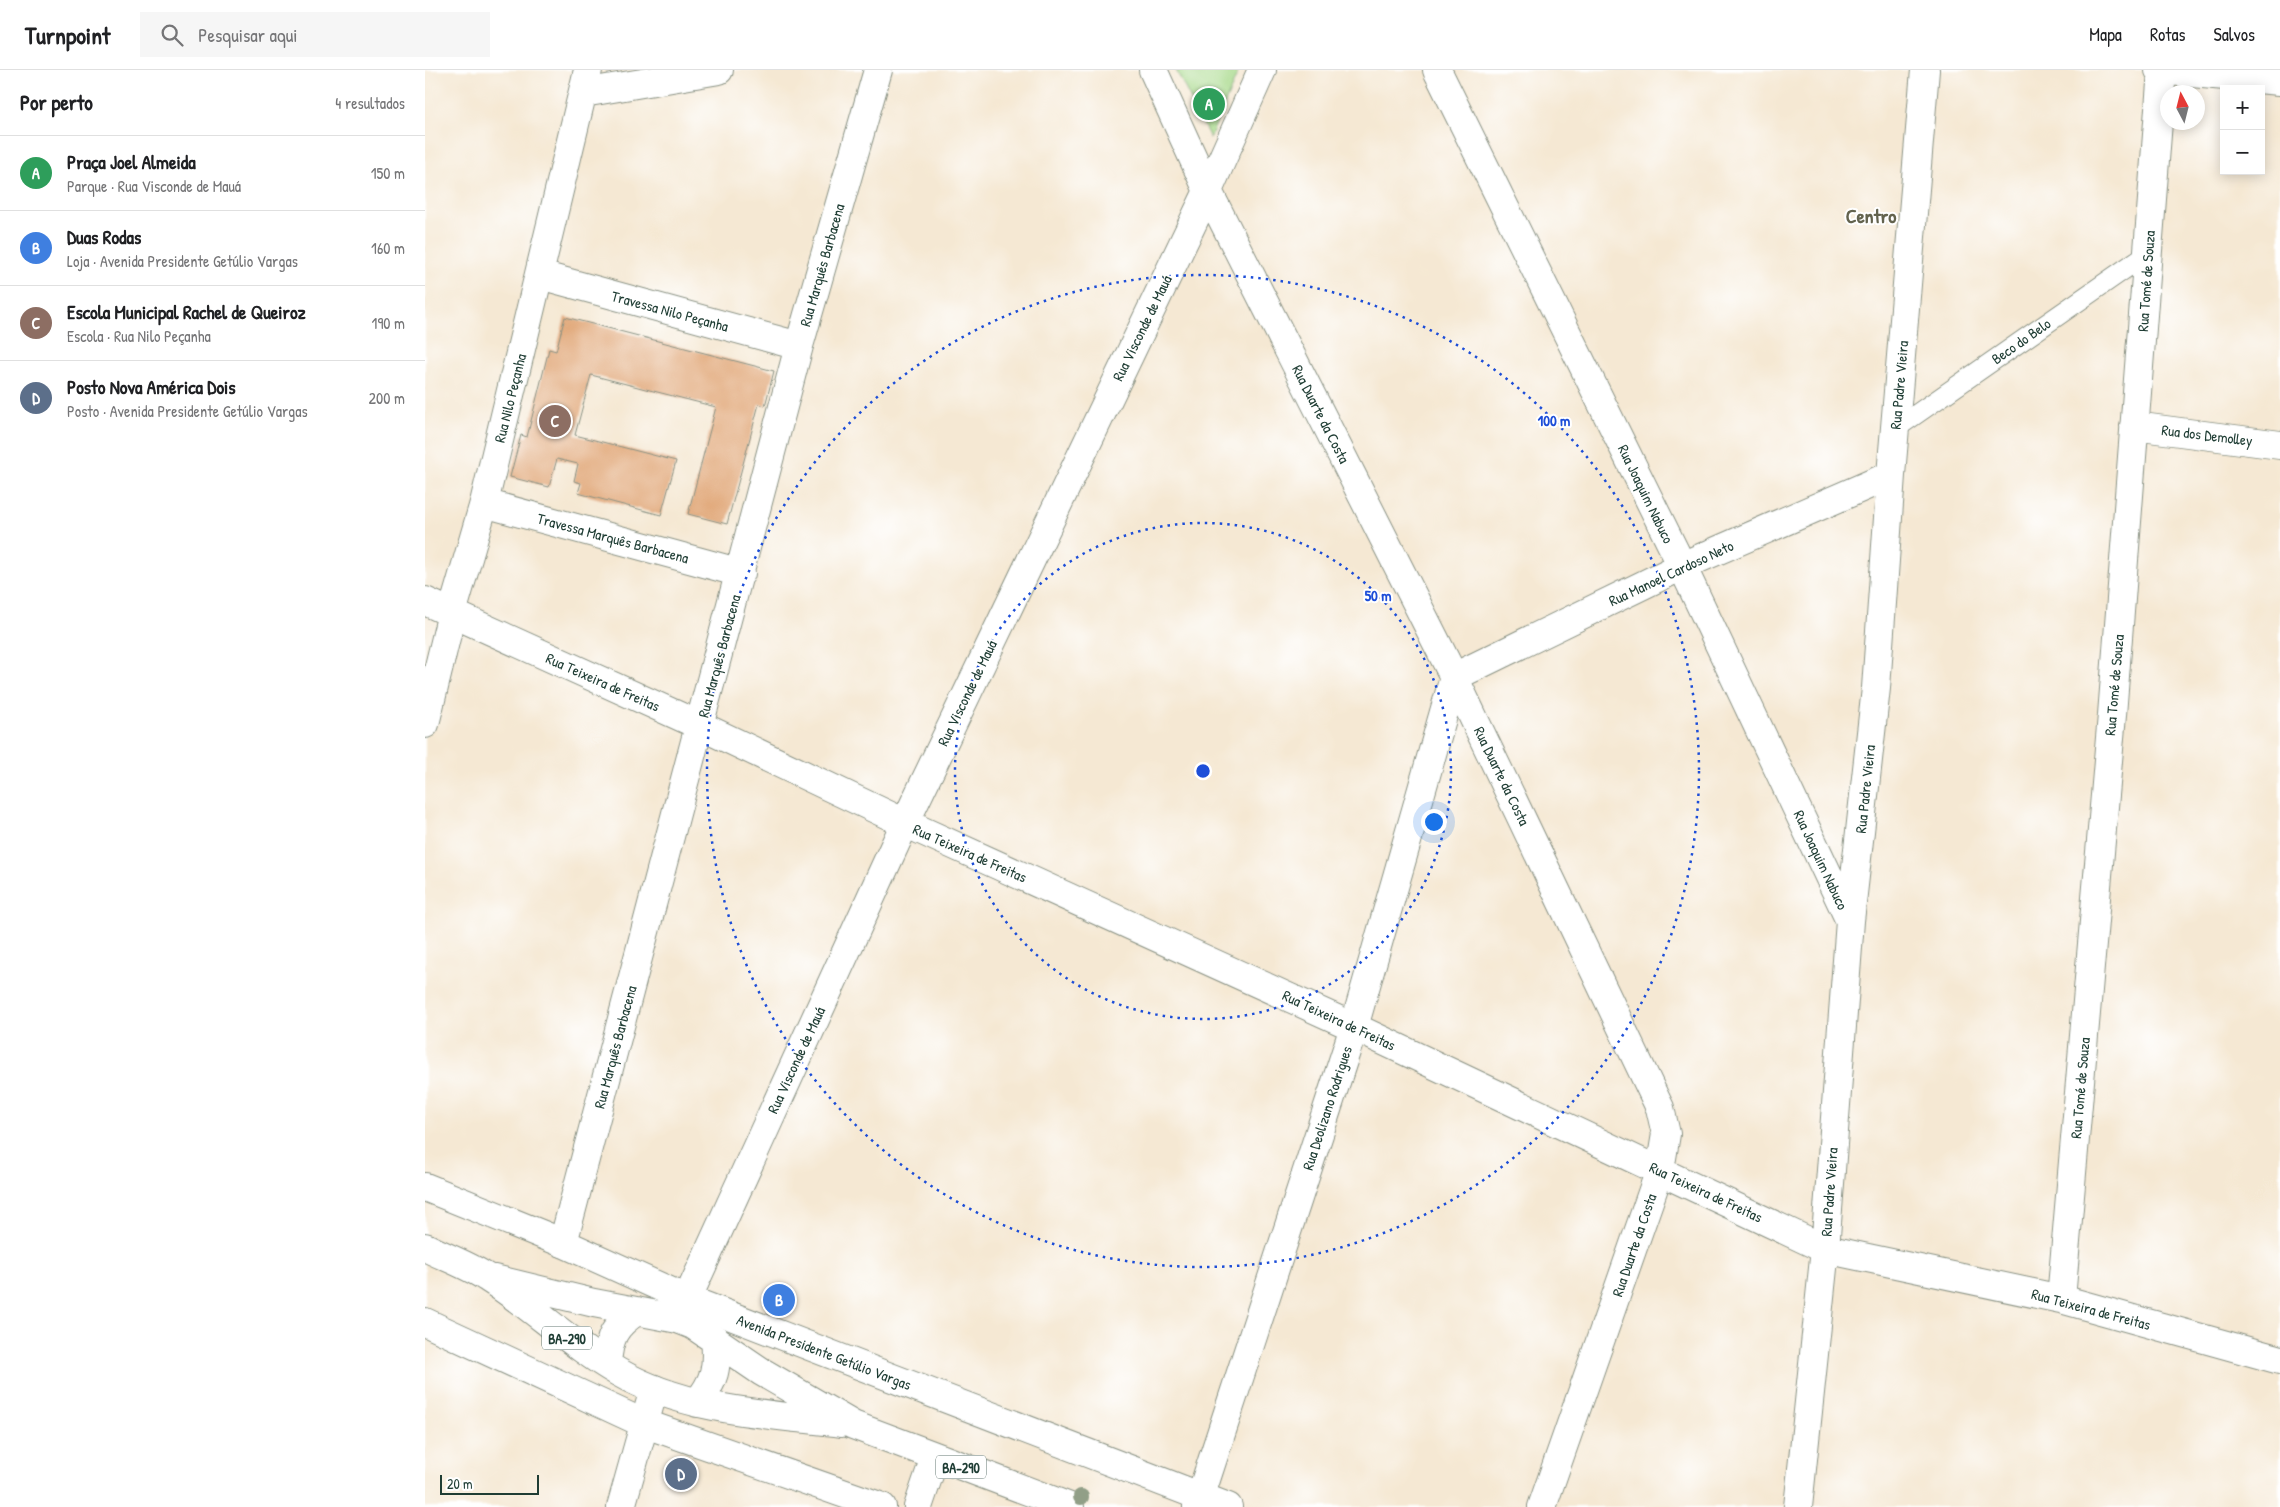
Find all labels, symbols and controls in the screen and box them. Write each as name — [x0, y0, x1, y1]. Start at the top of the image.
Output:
search box — [140, 12, 490, 57]
text: Turnpoint — [25, 19, 110, 51]
icon: search — [158, 21, 186, 49]
text: Pesquisar aqui — [198, 22, 298, 48]
text: Mapa — [2089, 22, 2122, 47]
text: Rotas — [2150, 22, 2186, 47]
text: Salvos — [2214, 22, 2255, 47]
pin: A — [1193, 85, 1225, 123]
north arrow — [2160, 85, 2205, 130]
map controls — [2220, 85, 2265, 175]
button: + — [2220, 85, 2265, 130]
text: Por perto — [20, 88, 93, 117]
text: 4 resultados — [335, 92, 405, 114]
button: − — [2220, 130, 2265, 175]
text: Praça Joel Almeida — [67, 149, 196, 175]
text: A — [32, 162, 40, 184]
text: 150 m — [371, 162, 405, 184]
text: Parque · Rua Visconde de Mauá — [67, 175, 241, 197]
street label: Rua Marquês Barbacena — [794, 201, 850, 329]
district label: Centro — [1846, 202, 1896, 229]
text: Duas Rodas — [67, 224, 141, 250]
street label: Rua Tomé de Souza — [2132, 230, 2160, 332]
text: B — [32, 237, 40, 259]
text: 160 m — [371, 237, 405, 259]
text: Loja · Avenida Presidente Getúlio Vargas — [67, 250, 298, 272]
street label: Rua Visconde de Mauá — [1107, 271, 1177, 385]
street label: Travessa Nilo Peçanha — [609, 285, 731, 337]
text: Escola Municipal Rachel de Queiroz — [67, 299, 306, 325]
text: C — [32, 312, 40, 334]
text: 190 m — [372, 312, 405, 334]
street label: Beco do Belo — [1987, 313, 2055, 369]
text: Escola · Rua Nilo Peçanha — [67, 325, 211, 347]
street label: Rua Padre Vieira — [1885, 340, 1913, 430]
street label: Rua Nilo Peçanha — [489, 351, 531, 445]
street label: Rua Duarte da Costa — [1287, 361, 1355, 467]
text: Posto Nova América Dois — [67, 374, 236, 400]
text: D — [32, 387, 40, 409]
text: 200 m — [369, 387, 405, 409]
text: Posto · Avenida Presidente Getúlio Vargas — [67, 400, 308, 422]
pin: C — [539, 402, 571, 440]
text: 100 m — [1538, 410, 1570, 431]
street label: Rua dos Demolley — [2160, 419, 2254, 451]
street label: Rua Joaquim Nabuco — [1613, 441, 1679, 547]
street label: Travessa Marquês Barbacena — [535, 508, 691, 568]
street label: Rua Manoel Cardoso Neto — [1605, 535, 1737, 611]
text: 50 m — [1365, 585, 1391, 606]
street label: Rua Marquês Barbacena — [692, 592, 746, 720]
street label: Rua Tomé de Souza — [2099, 633, 2129, 736]
street label: Rua Visconde de Mauá — [932, 636, 1002, 750]
street label: Rua Teixeira de Freitas — [543, 648, 663, 717]
street label: Rua Duarte da Costa — [1469, 723, 1535, 829]
street label: Rua Padre Vieira — [1850, 744, 1880, 834]
centre of rings — [1194, 762, 1212, 780]
street label: Rua Joaquim Nabuco — [1789, 807, 1853, 913]
your location — [1421, 809, 1447, 835]
street label: Rua Teixeira de Freitas — [910, 819, 1030, 888]
street label: Rua Marquês Barbacena — [588, 983, 642, 1111]
street label: Rua Teixeira de Freitas — [1279, 985, 1399, 1055]
street label: Rua Visconde de Mauá — [762, 1003, 830, 1117]
street label: Rua Tomé de Souza — [2065, 1036, 2095, 1139]
street label: Rua Deolizano Rodrigues — [1297, 1043, 1357, 1173]
street label: Rua Padre Vieira — [1815, 1147, 1843, 1237]
street label: Rua Teixeira de Freitas — [1646, 1157, 1766, 1227]
street label: Rua Duarte da Costa — [1607, 1191, 1662, 1299]
pin: B — [763, 1281, 795, 1319]
street label: Rua Teixeira de Freitas — [2029, 1283, 2153, 1335]
street label: Avenida Presidente Getúlio Vargas — [734, 1309, 915, 1395]
road number: BA-290 — [542, 1326, 592, 1350]
pin: D — [665, 1455, 697, 1493]
road number: BA-290 — [936, 1455, 986, 1478]
scale bar — [440, 1472, 539, 1495]
text: 20 m — [447, 1474, 473, 1493]

